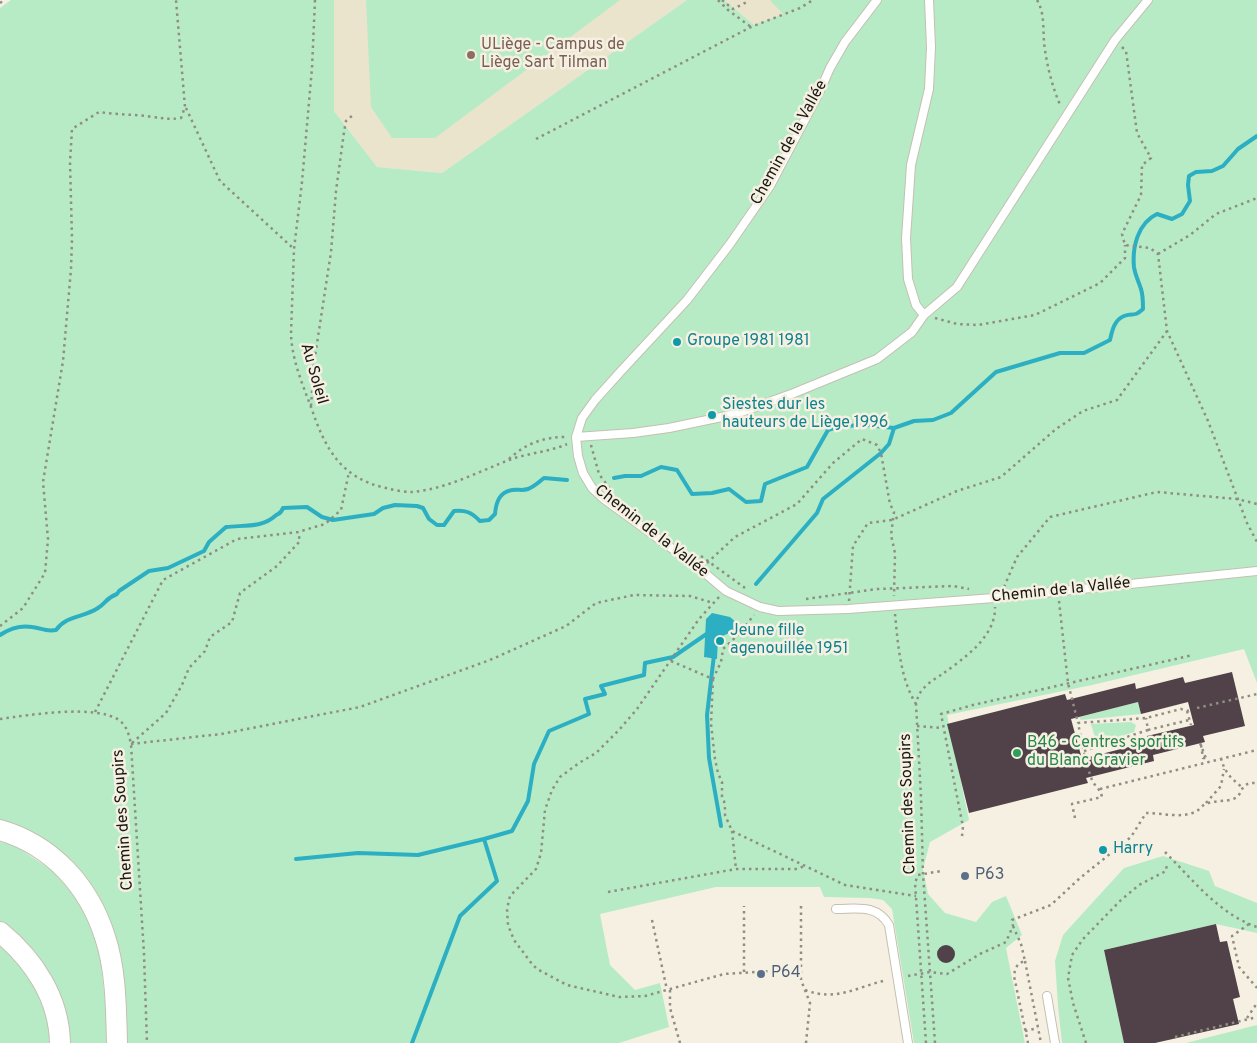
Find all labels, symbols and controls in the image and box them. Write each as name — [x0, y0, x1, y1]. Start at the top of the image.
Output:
place label: ULiège - Campus de Liège Sart Tilman — [481, 36, 625, 74]
marker: ULiège - Campus de Liège Sart Tilman — [465, 49, 477, 61]
street label: Chemin de la Vallée — [748, 77, 832, 209]
place label: Groupe 1981 1981 — [687, 332, 810, 352]
marker: Groupe 1981 1981 — [671, 336, 683, 348]
street label: Au Soleil — [295, 341, 331, 407]
place label: Siestes dur les hauteurs de Liège 1996 — [722, 396, 888, 434]
marker: Siestes dur les hauteurs de Liège 1996 — [706, 409, 718, 421]
street label: Chemin de la Vallée — [590, 481, 712, 583]
street label: Chemin de la Vallée — [990, 574, 1132, 608]
place label: Jeune fille agenouillée 1951 — [730, 622, 848, 660]
marker: Jeune fille agenouillée 1951 — [714, 635, 726, 647]
street label: Chemin des Soupirs — [897, 733, 921, 875]
place label: B46 - Centres sportifs du Blanc Gravier — [1027, 734, 1184, 772]
marker: B46 - Centres sportifs du Blanc Gravier — [1011, 747, 1023, 759]
street label: Chemin des Soupirs — [109, 749, 139, 891]
place label: Harry — [1113, 840, 1153, 860]
marker: Harry — [1097, 844, 1109, 856]
place label: P63 — [975, 866, 1004, 886]
marker: P63 — [959, 870, 971, 882]
place label: P64 — [771, 964, 801, 984]
marker: P64 — [755, 968, 767, 980]

